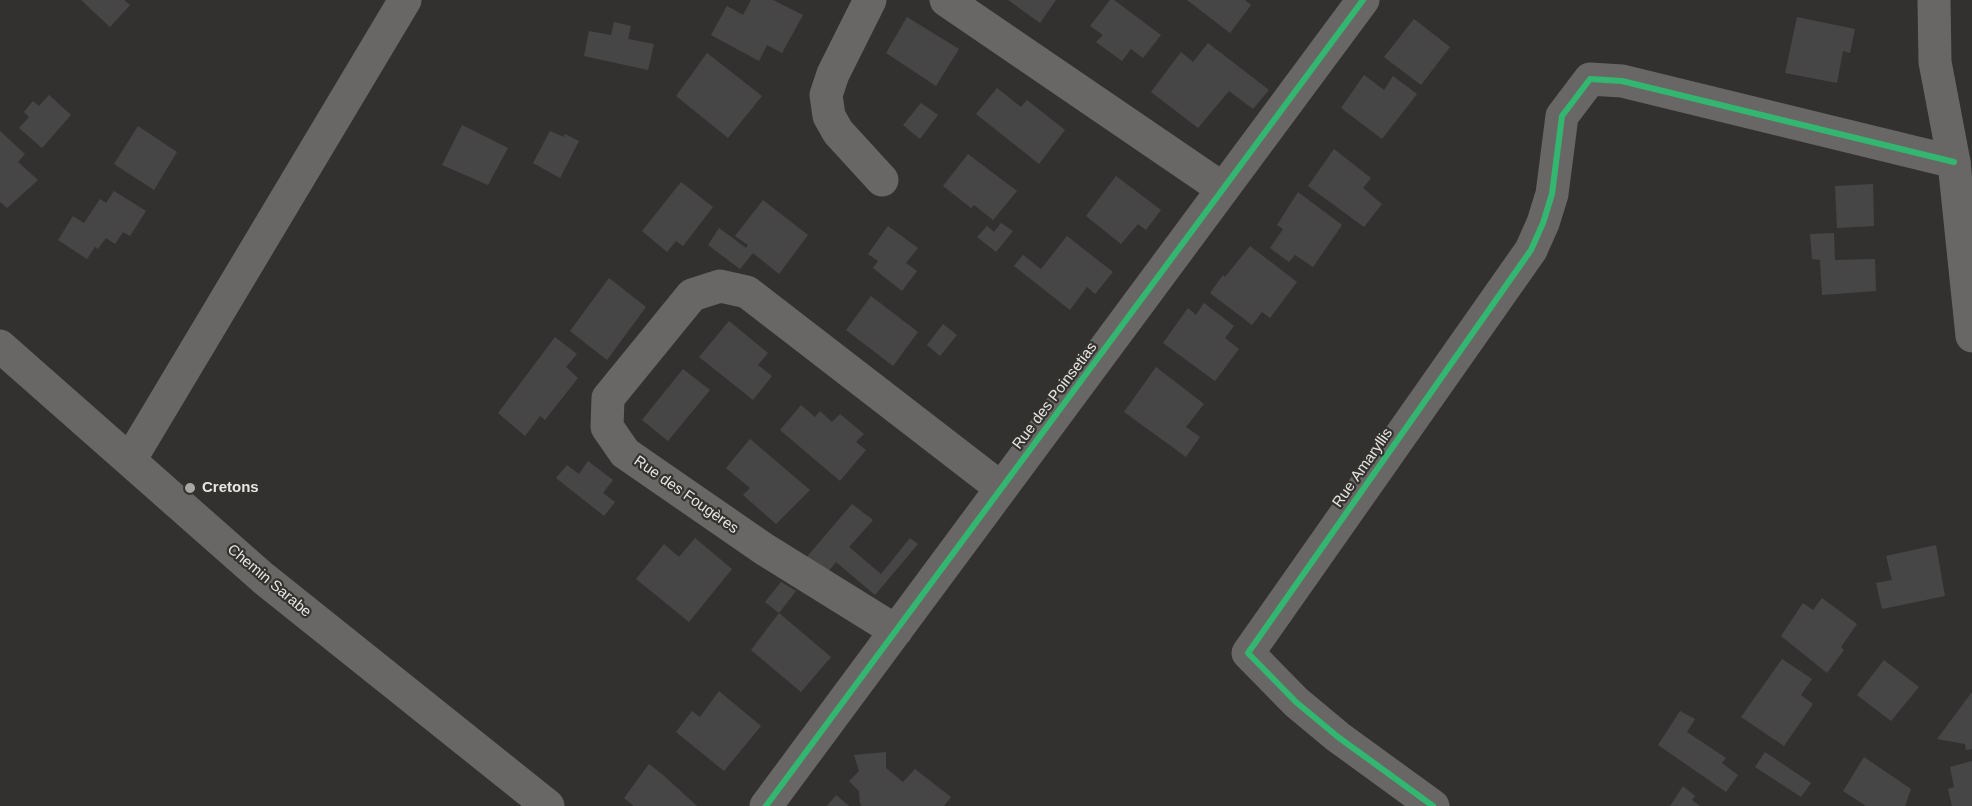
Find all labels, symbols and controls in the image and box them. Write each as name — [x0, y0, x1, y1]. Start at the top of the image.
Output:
street label: Rue des Poinsetias — [1009, 339, 1101, 453]
street label: Rue Amaryllis — [1329, 425, 1397, 511]
street label: Rue des Fougères — [630, 452, 742, 538]
place label: Cretons — [202, 479, 259, 497]
marker: Cretons — [183, 481, 197, 495]
street label: Chemin Sarabe — [223, 541, 315, 621]

